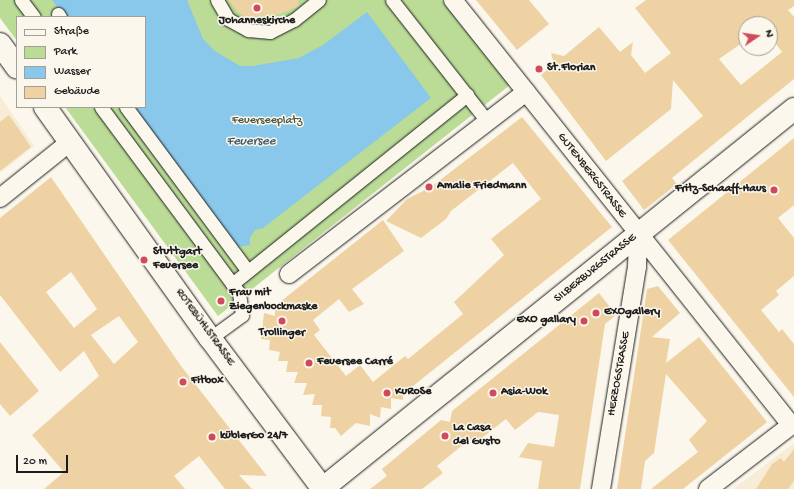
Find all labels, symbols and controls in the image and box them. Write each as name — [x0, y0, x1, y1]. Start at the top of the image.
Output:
marker: Johanneskirche — [252, 3, 262, 13]
place label: Johanneskirche — [219, 15, 295, 29]
legend — [16, 16, 146, 108]
north arrow — [738, 16, 778, 56]
text: Straße — [54, 25, 89, 39]
text: N — [762, 29, 775, 38]
text: Park — [54, 45, 77, 59]
place label: St.Florian — [547, 62, 595, 76]
marker: St.Florian — [534, 64, 544, 74]
text: Wasser — [54, 65, 90, 79]
text: Gebäude — [54, 85, 100, 99]
park label: Feuerseeplatz — [232, 115, 302, 129]
street label: GUTENBERGSTRASSE — [553, 131, 629, 221]
water label: Feuersee — [227, 134, 275, 150]
place label: Amalie Friedmann — [437, 180, 526, 194]
marker: Amalie Friedmann — [424, 182, 434, 192]
place label: Fritz-Schaaff-Haus — [675, 183, 766, 197]
marker: Fritz-Schaaff-Haus — [769, 185, 779, 195]
street label: SILBERBURGSTRASSE — [552, 231, 640, 307]
place label: Stuttgart Feuersee — [153, 246, 202, 274]
marker: Stuttgart Feuersee — [138, 254, 150, 266]
street label: ROTEBÜHLSTRASSE — [171, 287, 237, 369]
place label: Frau mit Ziegenbockmaske — [229, 287, 317, 315]
marker: Frau mit Ziegenbockmaske — [216, 296, 226, 306]
place label: EXOgallery — [604, 306, 660, 320]
marker: EXOgallery — [591, 308, 601, 318]
place label: EXO gallary — [517, 314, 576, 328]
marker: Trollinger — [277, 316, 287, 326]
marker: EXO gallary — [579, 316, 589, 326]
place label: Trollinger — [259, 327, 305, 341]
street label: HERZOGSTRASSE — [606, 331, 634, 417]
place label: Feuersee Carré — [317, 356, 393, 370]
marker: Feuersee Carré — [304, 358, 314, 368]
place label: Fitbox — [191, 375, 224, 389]
marker: Fitbox — [178, 377, 188, 387]
place label: KuRoSe — [395, 386, 432, 400]
place label: Asia-Wok — [501, 386, 547, 400]
marker: KuRoSe — [382, 388, 392, 398]
marker: Asia-Wok — [488, 388, 498, 398]
place label: La Casa del Gusto — [453, 422, 500, 450]
place label: küblerGo 24/7 — [220, 430, 288, 444]
marker: La Casa del Gusto — [440, 431, 450, 441]
marker: küblerGo 24/7 — [207, 432, 217, 442]
scale bar — [18, 447, 70, 473]
text: 20 m — [23, 455, 47, 469]

